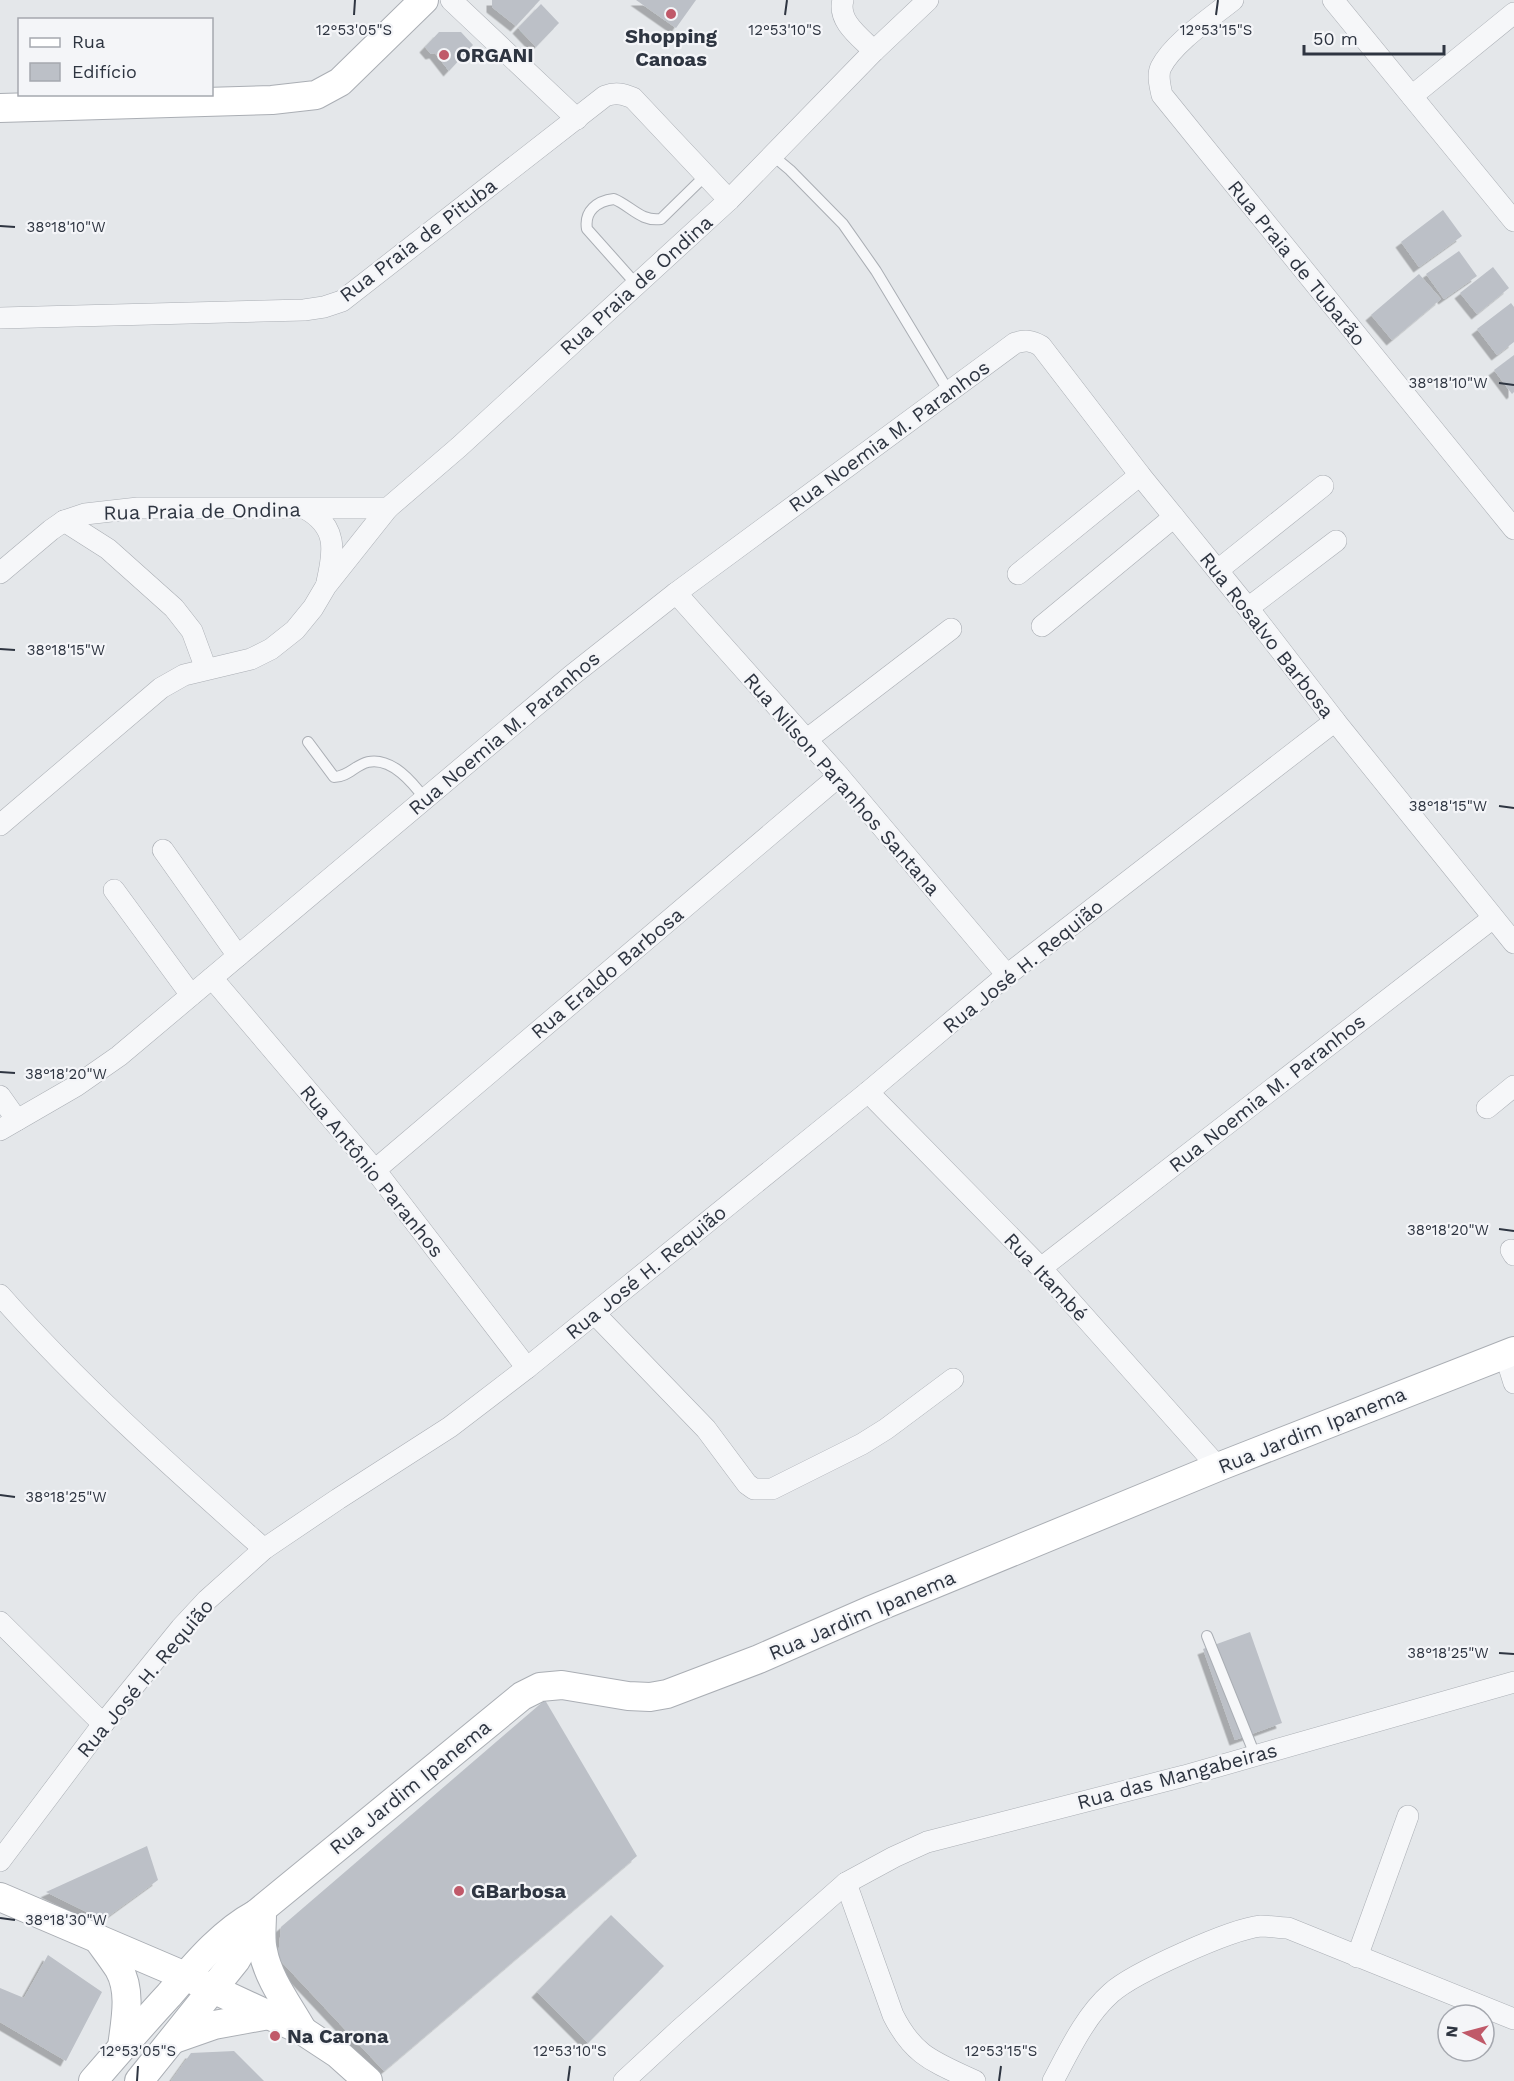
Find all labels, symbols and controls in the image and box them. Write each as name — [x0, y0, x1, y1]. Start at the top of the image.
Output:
marker: Shopping Canoas — [664, 7, 678, 21]
legend — [18, 18, 213, 96]
scale bar — [1304, 18, 1444, 56]
text: 12°53'05"S — [316, 21, 392, 39]
text: 12°53'10"S — [748, 21, 822, 39]
text: 12°53'15"S — [1180, 21, 1252, 39]
place label: Shopping Canoas — [625, 24, 718, 71]
text: 50 m — [1313, 28, 1358, 49]
text: Rua — [72, 31, 105, 52]
place label: ORGANI — [456, 43, 534, 67]
marker: ORGANI — [437, 48, 451, 62]
text: Edifício — [72, 61, 137, 82]
street label: Rua Praia de Pituba — [335, 173, 501, 307]
street label: Rua Praia de Tubarão — [1223, 175, 1371, 351]
street label: Rua Praia de Ondina — [555, 210, 717, 360]
text: 38°18'10"W — [26, 218, 106, 236]
street label: Rua Noemia M. Paranhos — [784, 355, 994, 517]
text: 38°18'10"W — [1408, 374, 1488, 392]
street label: Rua Praia de Ondina — [103, 497, 301, 525]
street label: Rua Rosalvo Barbosa — [1195, 547, 1339, 723]
text: 38°18'15"W — [27, 641, 105, 659]
street label: Rua Noemia M. Paranhos — [403, 646, 605, 820]
street label: Rua Nilson Paranhos Santana — [739, 668, 945, 900]
text: 38°18'15"W — [1409, 797, 1487, 815]
street label: Rua José H. Requião — [938, 894, 1108, 1038]
street label: Rua Eraldo Barbosa — [526, 902, 688, 1044]
street label: Rua Noemia M. Paranhos — [1164, 1009, 1370, 1177]
text: 38°18'20"W — [25, 1065, 107, 1083]
street label: Rua Antônio Paranhos — [295, 1080, 449, 1262]
street label: Rua José H. Requião — [561, 1200, 731, 1344]
text: 38°18'20"W — [1407, 1221, 1489, 1239]
street label: Rua Itambé — [999, 1228, 1093, 1326]
street label: Rua Jardim Ipanema — [1215, 1381, 1409, 1479]
text: 38°18'25"W — [25, 1488, 107, 1506]
street label: Rua Jardim Ipanema — [765, 1565, 959, 1665]
street label: Rua José H. Requião — [72, 1594, 218, 1762]
text: 38°18'25"W — [1407, 1644, 1489, 1662]
street label: Rua Jardim Ipanema — [325, 1715, 495, 1859]
street label: Rua das Mangabeiras — [1074, 1738, 1280, 1814]
place label: GBarbosa — [471, 1879, 566, 1903]
marker: GBarbosa — [452, 1884, 466, 1898]
text: 38°18'30"W — [25, 1911, 107, 1929]
north arrow — [1436, 2003, 1496, 2063]
place label: Na Carona — [287, 2024, 389, 2048]
text: N — [1442, 2025, 1462, 2038]
marker: Na Carona — [268, 2029, 282, 2043]
text: 12°53'05"S — [100, 2042, 176, 2060]
text: 12°53'10"S — [533, 2042, 607, 2060]
text: 12°53'15"S — [965, 2042, 1037, 2060]

